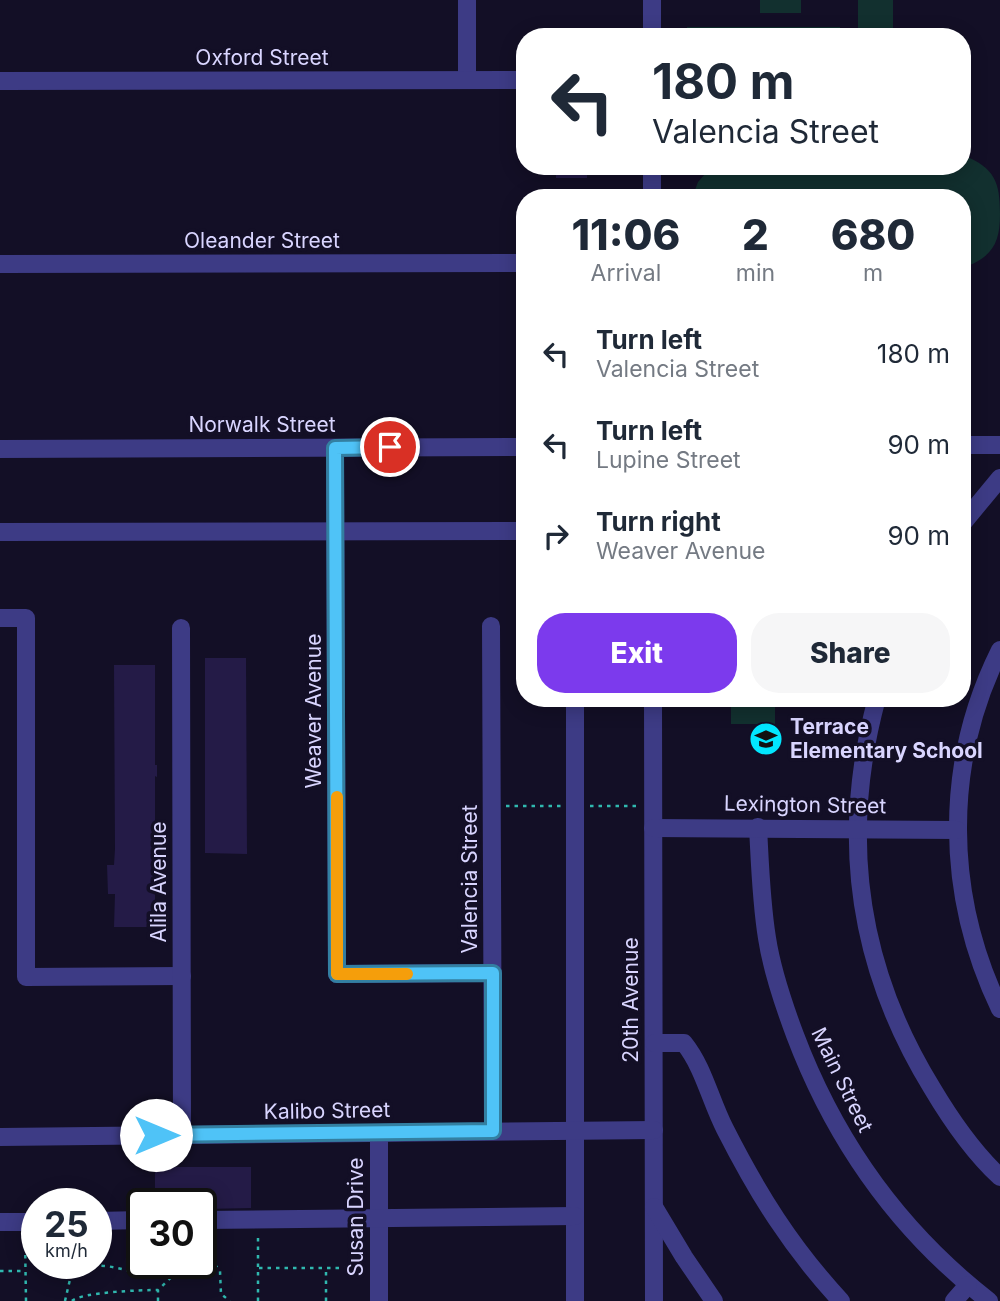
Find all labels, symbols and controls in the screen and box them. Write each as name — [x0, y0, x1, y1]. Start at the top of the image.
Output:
street label: Oxford Street — [195, 45, 329, 70]
text: 180 m — [652, 52, 794, 111]
icon: left — [537, 56, 628, 147]
text: Valencia Street — [652, 112, 879, 151]
text: 11:06 — [572, 209, 680, 260]
text: 2 — [742, 209, 769, 260]
text: 680 — [831, 209, 915, 260]
street label: Oleander Street — [184, 228, 340, 253]
text: Arrival — [591, 259, 661, 287]
text: min — [736, 259, 775, 287]
text: m — [863, 259, 883, 287]
text: Turn left — [596, 324, 702, 355]
icon: left — [537, 335, 575, 373]
text: 180 m — [877, 338, 950, 369]
text: Valencia Street — [596, 355, 759, 383]
street label: Norwalk Street — [188, 412, 336, 437]
text: Turn left — [596, 415, 702, 446]
pin — [360, 417, 420, 477]
icon: left — [537, 426, 575, 464]
icon: arrive — [371, 428, 409, 466]
text: 90 m — [887, 429, 950, 460]
text: Lupine Street — [596, 446, 741, 474]
text: Turn right — [596, 506, 721, 537]
icon: right — [537, 517, 575, 555]
text: 90 m — [887, 520, 950, 551]
text: Weaver Avenue — [596, 537, 766, 565]
button: Exit — [537, 613, 737, 693]
button: Share — [751, 613, 950, 693]
street label: Weaver Avenue — [301, 634, 326, 788]
place label: Terrace Elementary School — [790, 714, 983, 763]
school or university icon: Terrace Elementary School — [747, 720, 785, 758]
street label: Lexington Street — [724, 791, 886, 818]
street label: Valencia Street — [457, 804, 482, 954]
street label: Alila Avenue — [146, 821, 171, 943]
street label: 20th Avenue — [618, 937, 643, 1063]
street label: Main Street — [806, 1023, 879, 1136]
street label: Kalibo Street — [263, 1097, 391, 1124]
position arrow — [119, 1098, 193, 1172]
street label: Susan Drive — [343, 1157, 368, 1277]
speed limit sign: 30 — [126, 1188, 217, 1279]
text: 25 — [44, 1203, 89, 1245]
text: km/h — [45, 1240, 88, 1261]

